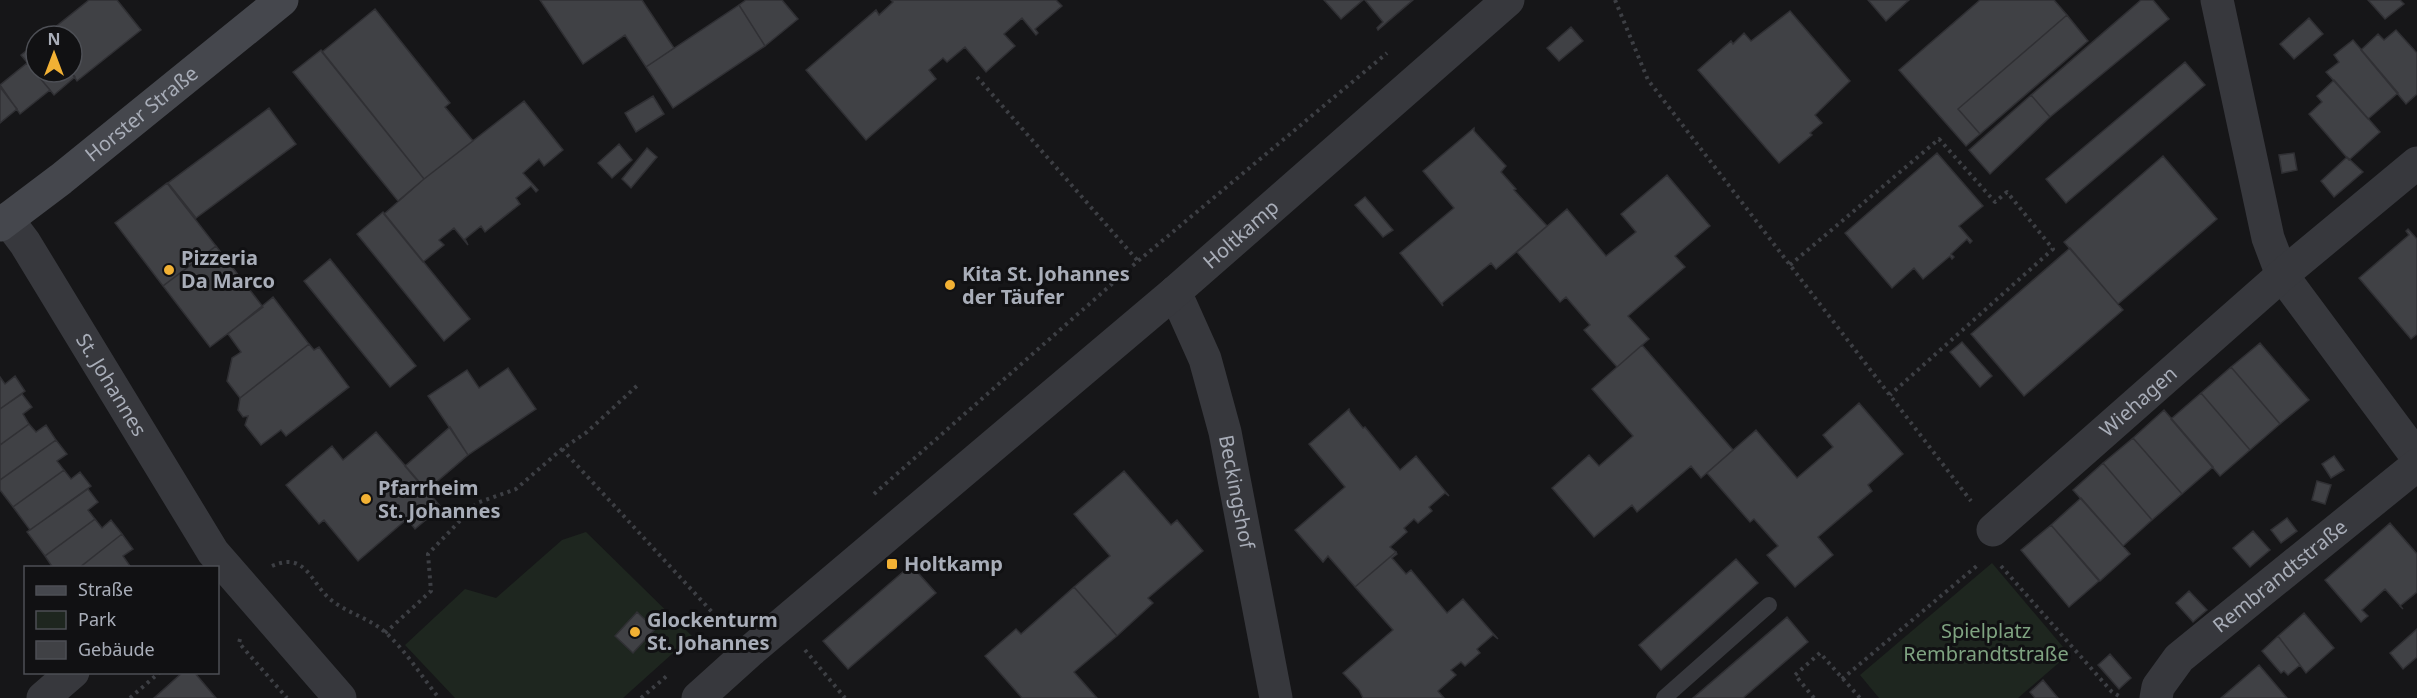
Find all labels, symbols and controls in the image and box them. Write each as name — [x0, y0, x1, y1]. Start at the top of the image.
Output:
north arrow — [24, 24, 84, 84]
text: N — [47, 28, 61, 50]
street label: Horster Straße — [79, 59, 203, 167]
street label: Holtkamp — [1197, 193, 1284, 274]
place label: Pizzeria Da Marco — [181, 244, 275, 294]
place label: Kita St. Johannes der Täufer — [962, 260, 1130, 310]
marker: Pizzeria Da Marco — [162, 263, 176, 277]
marker: Kita St. Johannes der Täufer — [943, 278, 957, 292]
street label: St. Johannes — [70, 328, 153, 441]
street label: Wiehagen — [2094, 360, 2183, 443]
street label: Beckingshof — [1213, 433, 1261, 552]
place label: Pfarrheim St. Johannes — [378, 474, 501, 524]
marker: Pfarrheim St. Johannes — [359, 492, 373, 506]
street label: Rembrandtstraße — [2207, 513, 2352, 638]
place label: Holtkamp — [904, 550, 1003, 577]
marker: Holtkamp — [885, 557, 899, 571]
legend — [24, 566, 219, 674]
text: Straße — [78, 577, 133, 601]
place label: Glockenturm St. Johannes — [647, 606, 778, 656]
text: Park — [78, 607, 116, 631]
park label: Spielplatz Rembrandtstraße — [1903, 617, 2069, 667]
marker: Glockenturm St. Johannes — [628, 625, 642, 639]
text: Gebäude — [78, 637, 155, 661]

